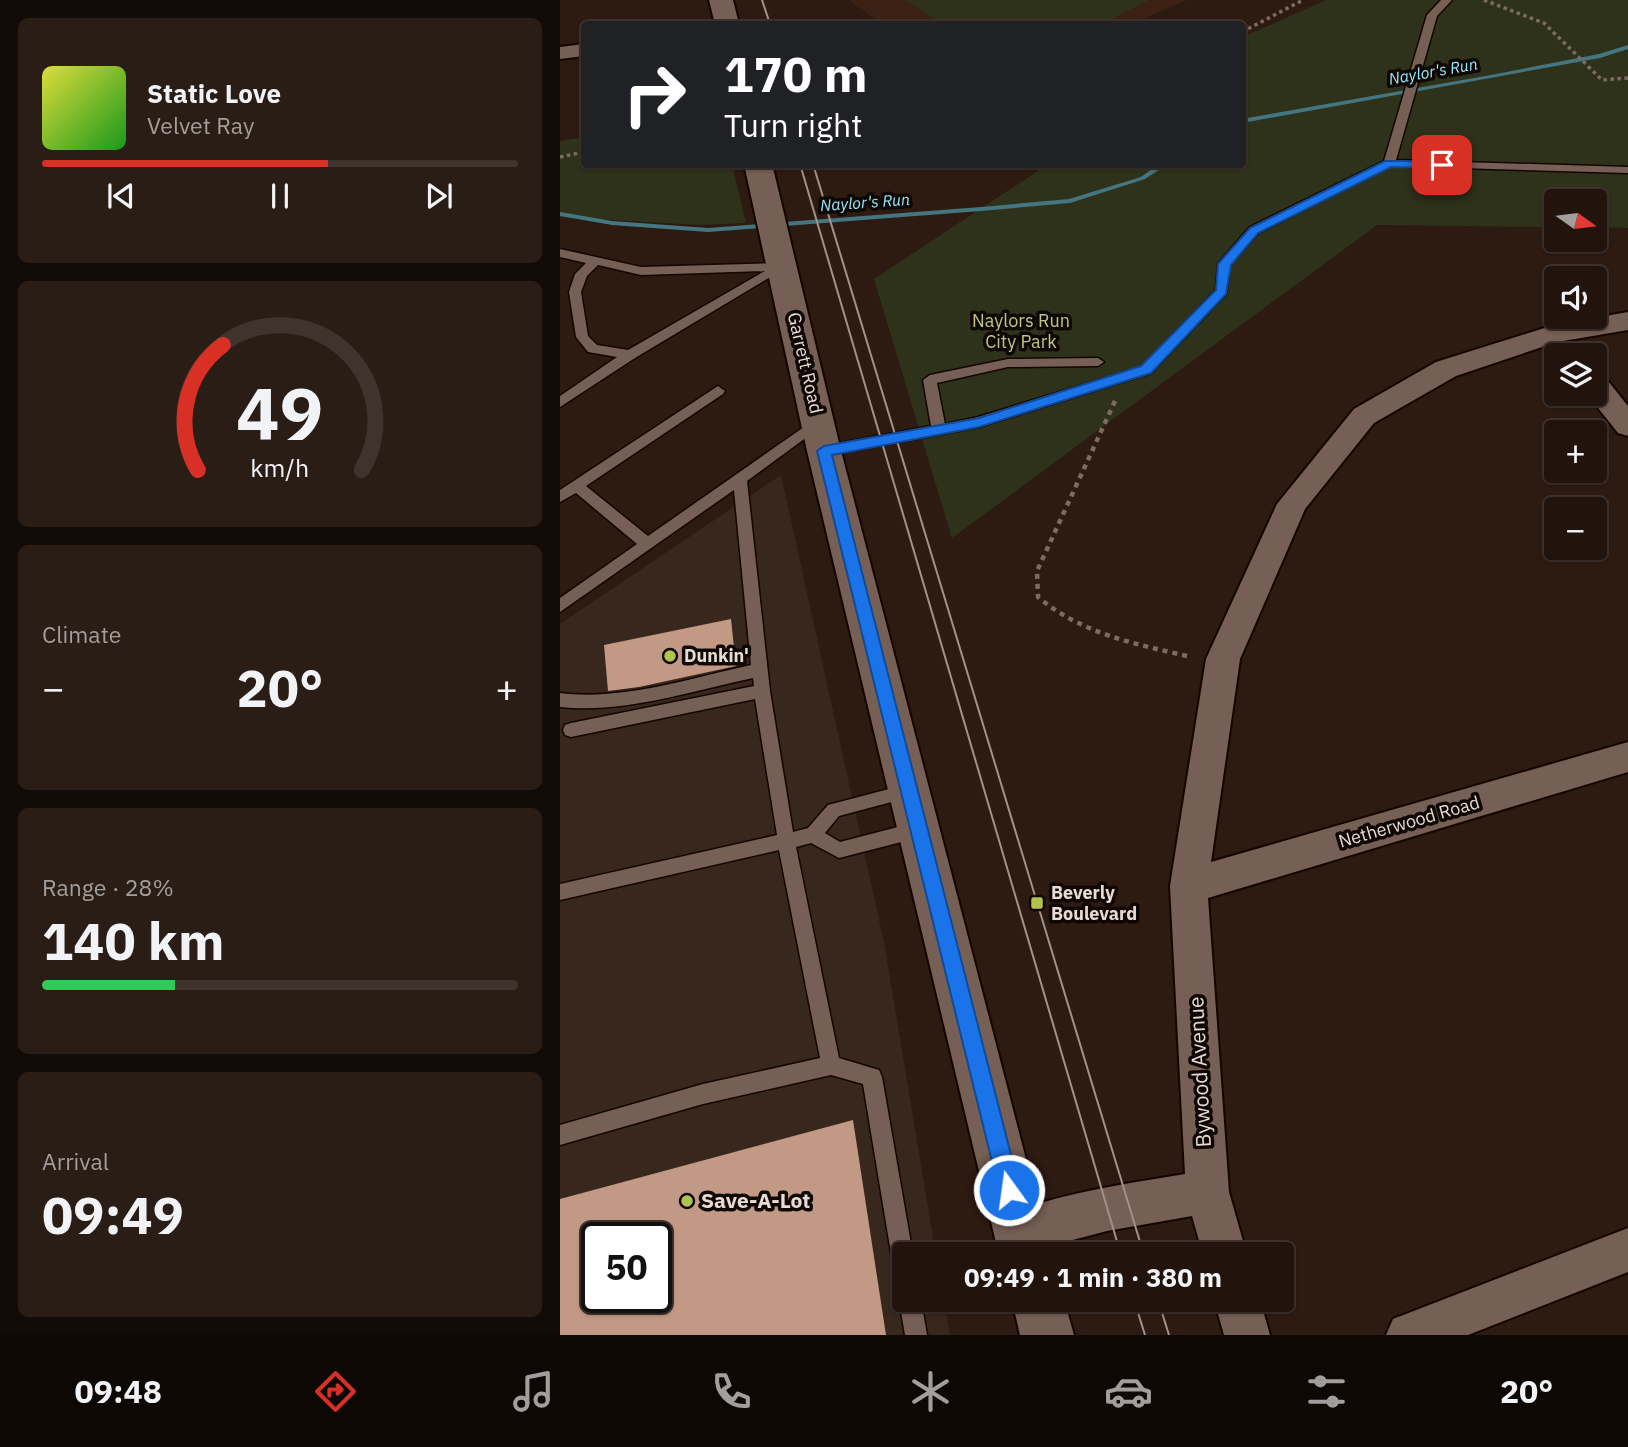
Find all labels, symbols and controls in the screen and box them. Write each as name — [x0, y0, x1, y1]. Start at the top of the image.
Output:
text: 170 m — [724, 42, 868, 105]
icon: right — [609, 49, 700, 140]
water label: Naylor's Run — [1387, 53, 1479, 89]
text: Static Love — [147, 76, 281, 110]
text: Turn right — [724, 104, 862, 146]
text: Velvet Ray — [147, 110, 254, 140]
pin — [1412, 135, 1472, 195]
icon: arrive — [1423, 146, 1461, 184]
icon: previous — [102, 177, 140, 215]
icon: pause — [261, 177, 299, 215]
icon: next — [420, 177, 458, 215]
water label: Naylor's Run — [819, 189, 911, 215]
north arrow — [1544, 189, 1606, 252]
map controls — [1544, 189, 1607, 560]
button: sound — [1544, 266, 1607, 329]
park label: Naylors Run City Park — [972, 309, 1070, 353]
street label: Garrett Road — [783, 310, 828, 416]
button: layers — [1544, 343, 1607, 406]
text: 49 — [236, 366, 324, 461]
button: + — [1544, 420, 1607, 483]
text: km/h — [251, 451, 309, 484]
button: − — [1544, 497, 1607, 560]
text: Climate — [42, 619, 121, 649]
place label: Dunkin' — [684, 644, 749, 667]
marker: Dunkin' — [662, 648, 678, 664]
text: 20° — [237, 654, 323, 721]
text: − — [42, 663, 65, 712]
text: + — [495, 663, 518, 712]
street label: Netherwood Road — [1336, 790, 1482, 853]
text: Range · 28% — [42, 872, 174, 902]
place label: Beverly Boulevard — [1051, 881, 1137, 925]
marker: Beverly Boulevard — [1029, 895, 1045, 911]
text: 140 km — [42, 907, 224, 974]
street label: Bywood Avenue — [1181, 996, 1217, 1148]
text: Arrival — [42, 1146, 109, 1176]
position arrow — [972, 1153, 1046, 1227]
text: 09:49 — [42, 1181, 184, 1248]
place label: Save-A-Lot — [701, 1186, 810, 1214]
marker: Save-A-Lot — [679, 1193, 695, 1209]
speed limit sign: 50 — [581, 1222, 672, 1313]
text: 09:49 · 1 min · 380 m — [964, 1260, 1222, 1294]
icon: directions — [311, 1367, 360, 1416]
icon: music — [509, 1367, 558, 1416]
icon: phone — [707, 1367, 756, 1416]
icon: climate — [906, 1367, 955, 1416]
icon: car — [1104, 1367, 1153, 1416]
icon: filters — [1302, 1367, 1351, 1416]
text: 09:48 — [75, 1370, 162, 1412]
text: 20° — [1500, 1370, 1553, 1412]

